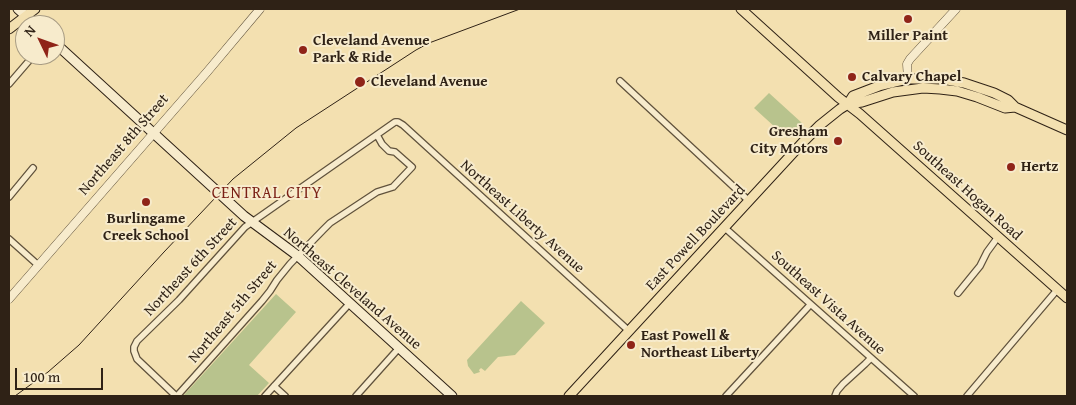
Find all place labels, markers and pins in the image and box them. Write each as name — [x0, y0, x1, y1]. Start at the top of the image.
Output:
marker: Miller Paint — [902, 13, 914, 25]
place label: Miller Paint — [868, 27, 948, 45]
place label: Cleveland Avenue Park & Ride — [313, 32, 430, 67]
marker: Cleveland Avenue Park & Ride — [297, 44, 309, 56]
place label: Calvary Chapel — [862, 68, 961, 86]
marker: Calvary Chapel — [846, 71, 858, 83]
place label: Cleveland Avenue — [371, 73, 488, 91]
marker: Cleveland Avenue — [353, 75, 367, 89]
place label: Gresham City Motors — [750, 123, 828, 158]
marker: Gresham City Motors — [832, 135, 844, 147]
place label: Hertz — [1021, 158, 1058, 176]
marker: Hertz — [1005, 161, 1017, 173]
marker: Burlingame Creek School — [140, 196, 152, 208]
place label: Burlingame Creek School — [103, 210, 189, 245]
place label: East Powell & Northeast Liberty — [641, 327, 759, 362]
marker: East Powell & Northeast Liberty — [625, 339, 637, 351]

